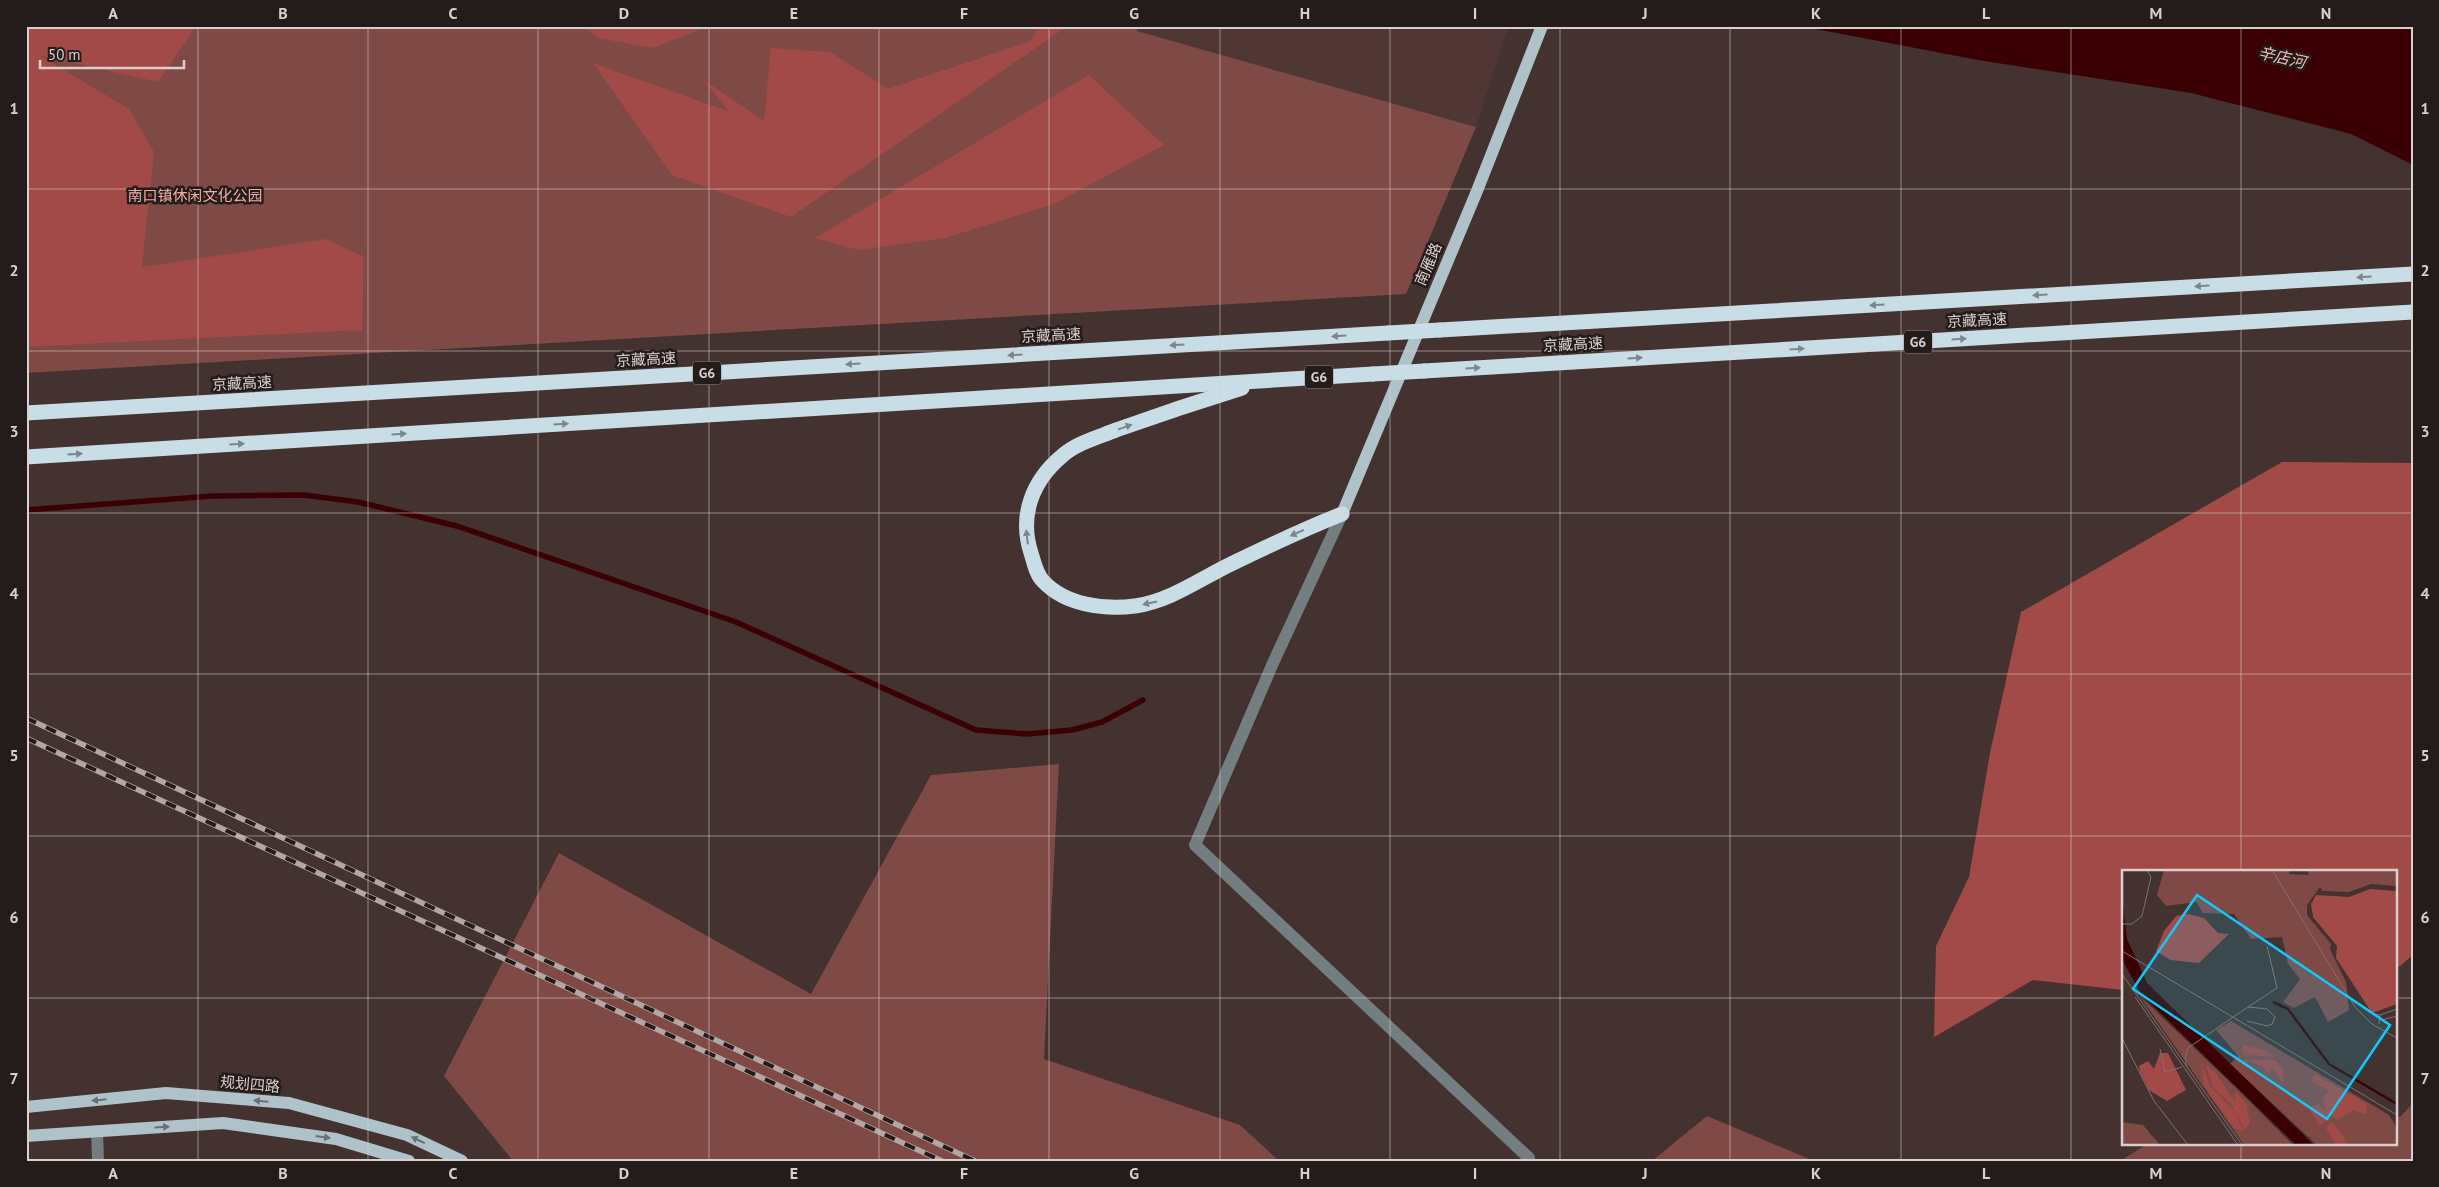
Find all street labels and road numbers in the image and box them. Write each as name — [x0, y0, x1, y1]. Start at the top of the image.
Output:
street label: 南雁路 — [1410, 240, 1446, 288]
street label: 京藏高速 — [1947, 309, 2007, 331]
street label: 京藏高速 — [1021, 324, 1081, 346]
road number: G6 — [1904, 331, 1932, 354]
street label: 京藏高速 — [1543, 333, 1603, 355]
street label: 京藏高速 — [616, 348, 676, 370]
road number: G6 — [693, 362, 721, 384]
road number: G6 — [1305, 366, 1333, 388]
street label: 京藏高速 — [212, 372, 272, 394]
street label: 规划四路 — [219, 1072, 281, 1096]

